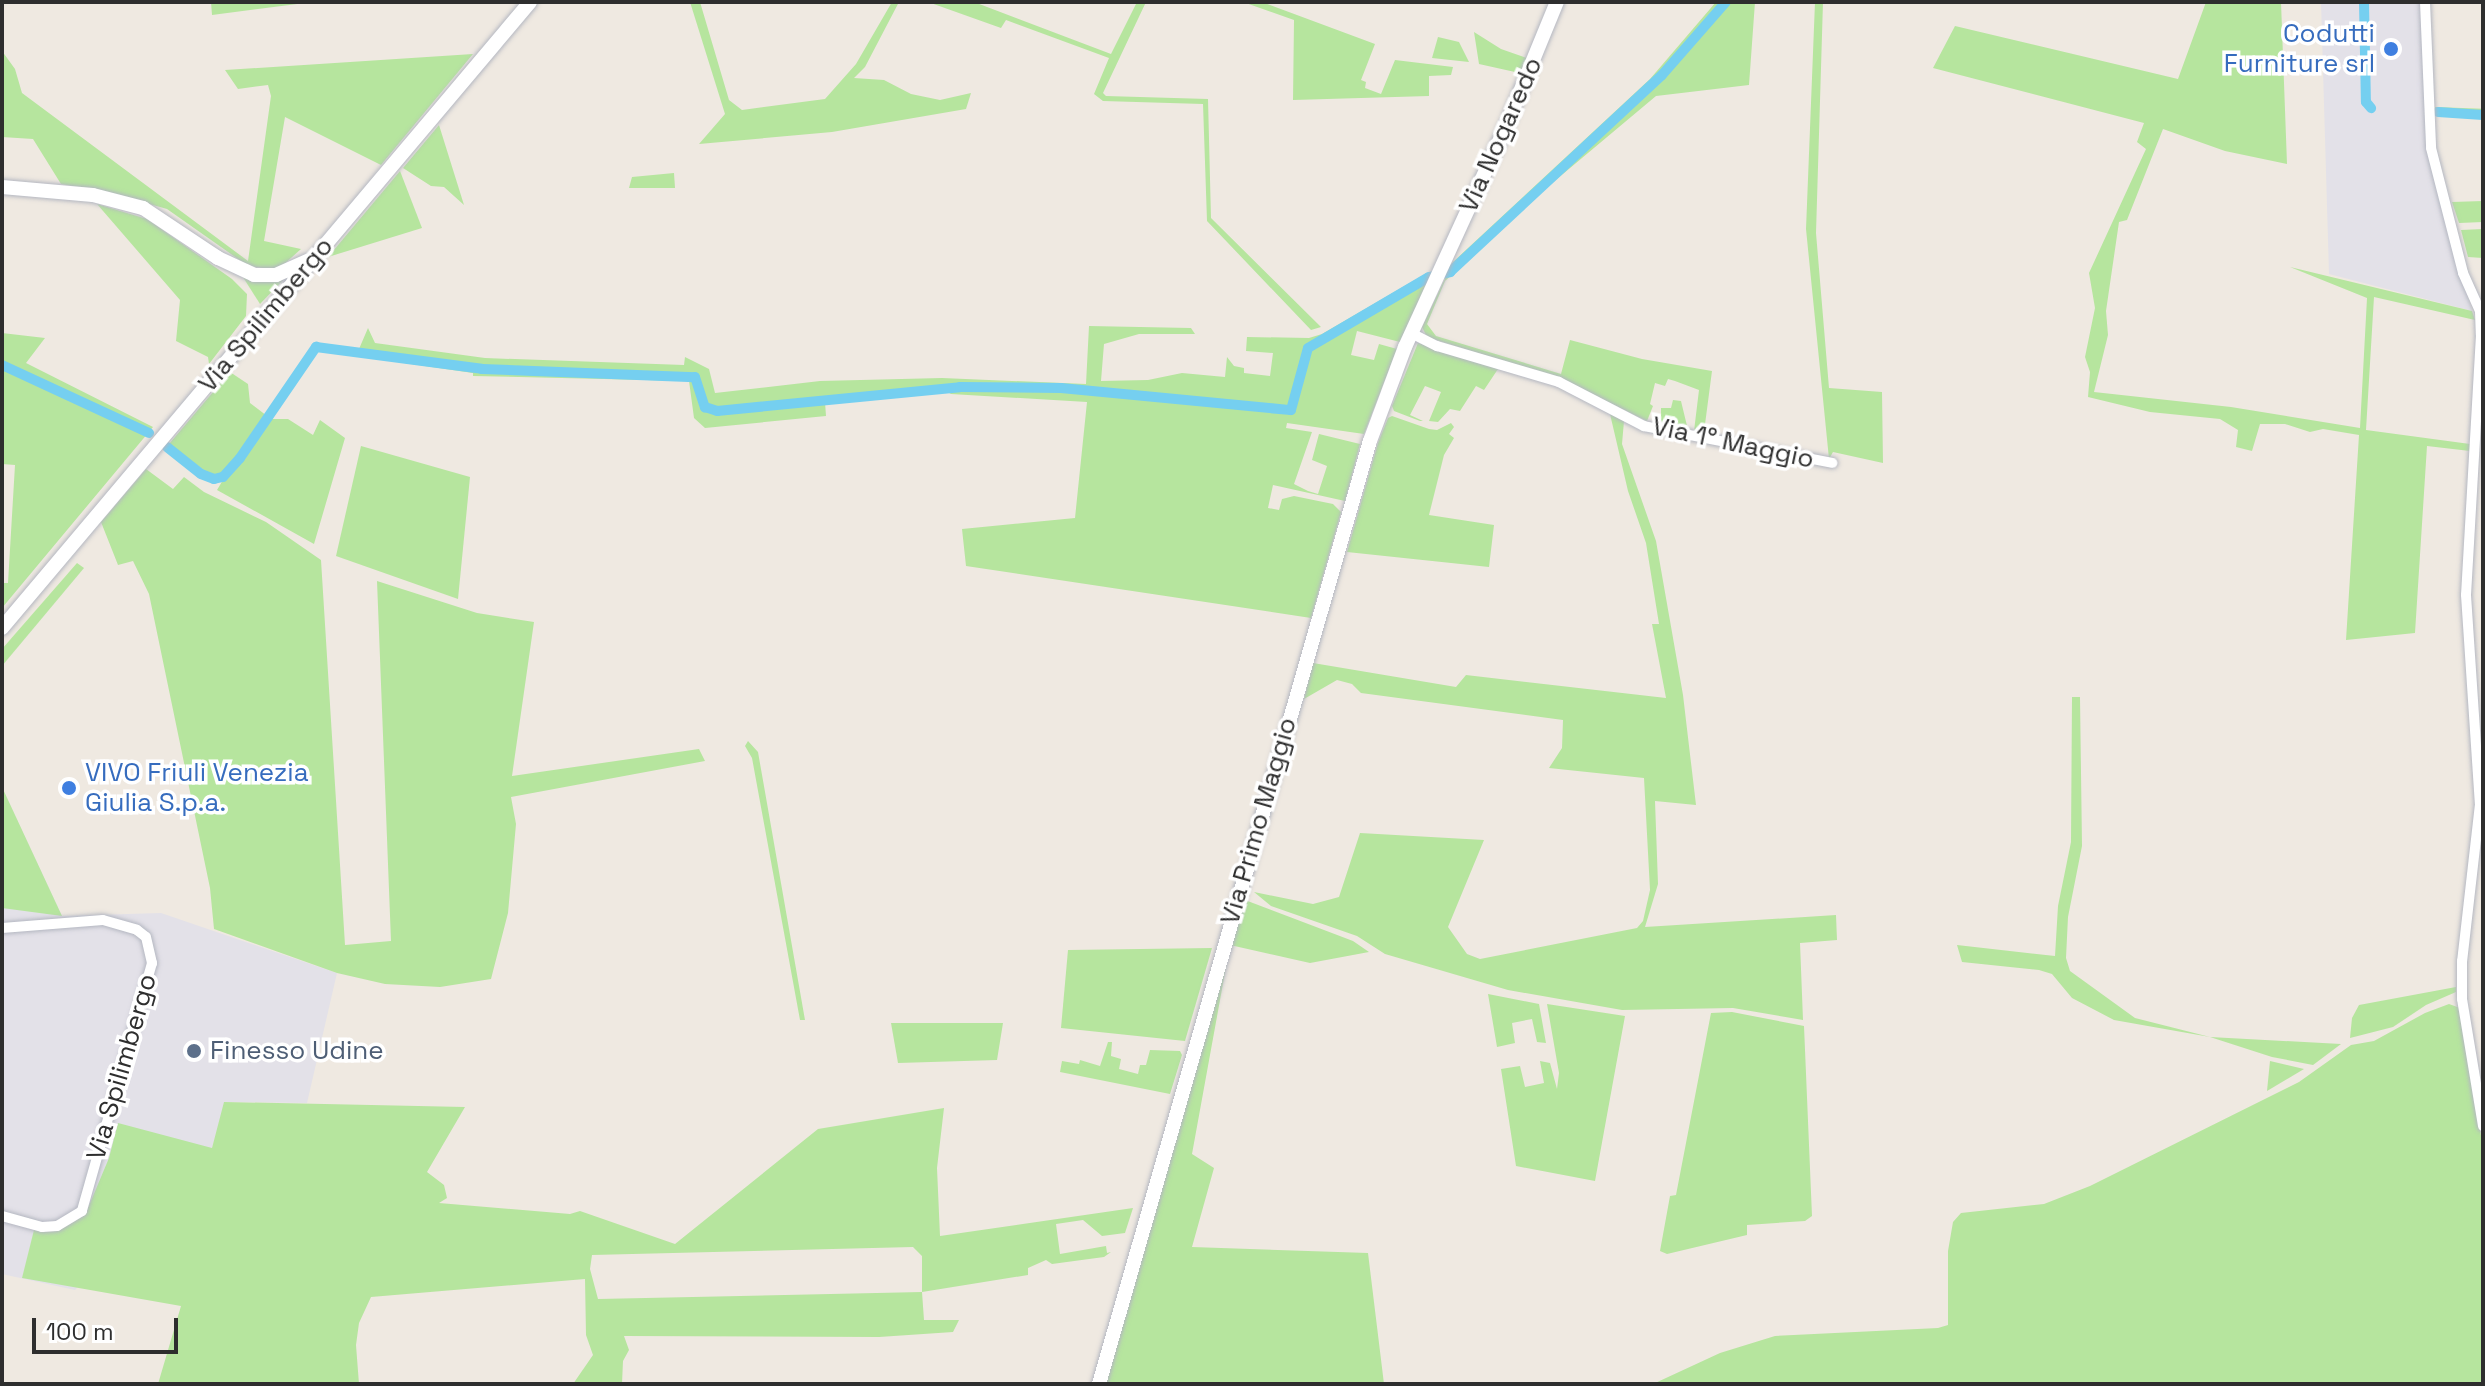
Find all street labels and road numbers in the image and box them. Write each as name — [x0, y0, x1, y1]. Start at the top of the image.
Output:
street label: Via Nogaredo — [1453, 53, 1549, 217]
street label: Via Spilimbergo — [192, 231, 340, 399]
street label: Via 1° Maggio — [1649, 411, 1817, 475]
street label: Via Primo Maggio — [1215, 714, 1303, 928]
street label: Via Spilimbergo — [80, 970, 164, 1164]

